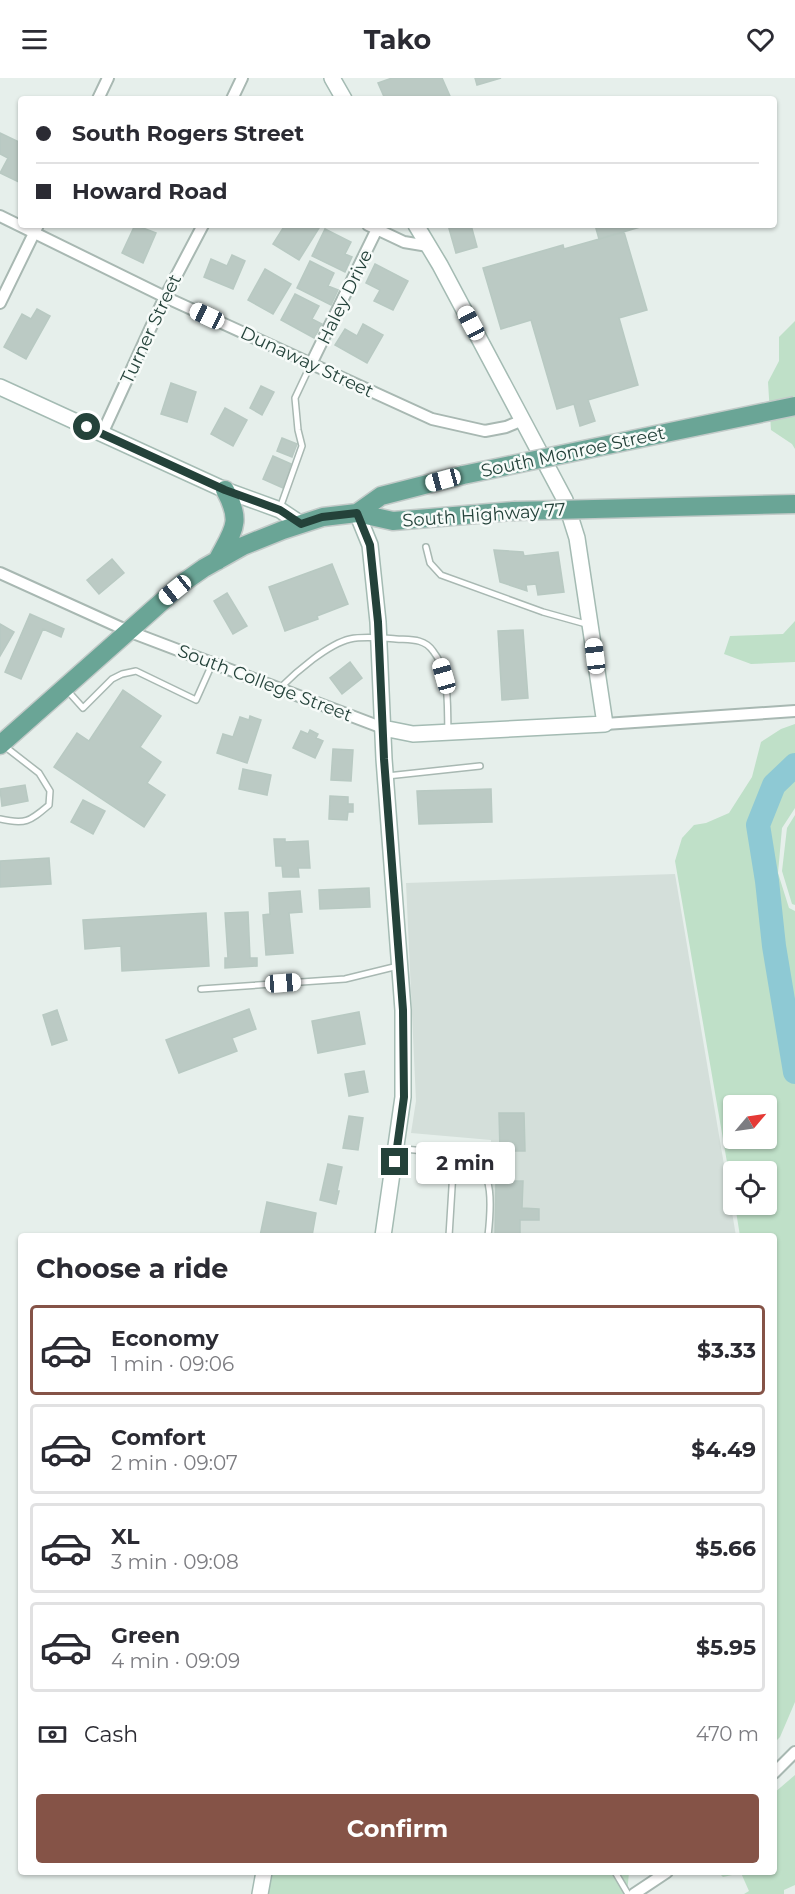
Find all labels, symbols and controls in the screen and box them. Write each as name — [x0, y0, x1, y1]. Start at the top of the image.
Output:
icon: menu — [18, 23, 51, 56]
text: Tako — [364, 23, 431, 56]
icon: heart — [744, 23, 777, 56]
text: South Rogers Street — [72, 120, 304, 147]
text: Howard Road — [72, 178, 228, 205]
street label: Haley Drive — [313, 246, 377, 348]
street label: Turner Street — [116, 271, 186, 387]
car — [187, 300, 227, 332]
car — [455, 303, 487, 343]
street label: Dunaway Street — [237, 322, 377, 402]
route start — [73, 413, 100, 440]
street label: South Monroe Street — [479, 422, 667, 482]
car — [423, 467, 463, 493]
street label: South Highway 77 — [402, 498, 566, 532]
car — [155, 572, 195, 608]
car — [584, 637, 606, 675]
street label: South College Street — [175, 640, 355, 726]
car — [430, 656, 458, 696]
car — [264, 973, 302, 993]
north arrow — [723, 1095, 777, 1149]
map controls — [723, 1095, 777, 1215]
callout: 2 min — [416, 1141, 515, 1183]
route end — [381, 1148, 408, 1175]
text: 2 min — [436, 1151, 495, 1175]
button: locate — [723, 1161, 777, 1215]
text: Choose a ride — [36, 1252, 228, 1285]
icon: car — [39, 1323, 93, 1377]
text: Economy — [111, 1325, 219, 1352]
text: $3.33 — [697, 1337, 756, 1364]
text: 1 min · 09:06 — [111, 1352, 234, 1376]
icon: car — [39, 1422, 93, 1476]
text: Comfort — [111, 1424, 206, 1451]
text: $4.49 — [691, 1436, 756, 1463]
text: 2 min · 09:07 — [111, 1451, 238, 1475]
icon: car — [39, 1521, 93, 1575]
text: XL — [111, 1523, 140, 1550]
text: $5.66 — [695, 1535, 756, 1562]
text: 3 min · 09:08 — [111, 1550, 239, 1574]
icon: car — [39, 1620, 93, 1674]
text: Green — [111, 1622, 180, 1649]
text: $5.95 — [696, 1634, 756, 1661]
text: 4 min · 09:09 — [111, 1649, 240, 1673]
icon: cash — [36, 1718, 69, 1751]
text: Cash — [84, 1721, 138, 1748]
text: 470 m — [696, 1722, 759, 1746]
button: Confirm — [36, 1794, 759, 1863]

